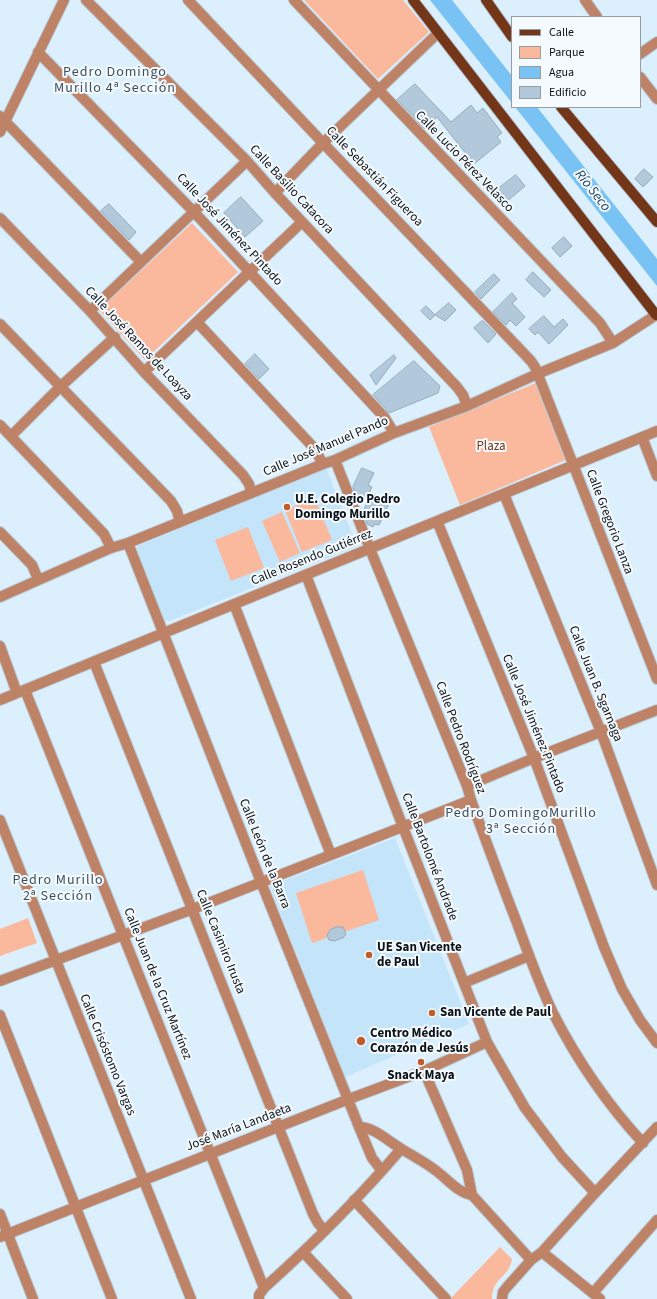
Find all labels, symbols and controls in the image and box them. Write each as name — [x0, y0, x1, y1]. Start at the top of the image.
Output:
legend — [511, 16, 641, 108]
text: Calle — [549, 24, 574, 41]
text: Parque — [549, 44, 585, 61]
text: Agua — [549, 64, 574, 81]
district label: Pedro Domingo Murillo 4ª Sección — [63, 65, 167, 98]
text: Edificio — [549, 84, 586, 101]
street label: Calle Lucio Pérez Velasco — [411, 108, 517, 216]
street label: Calle Sebastián Figueroa — [322, 124, 426, 230]
street label: Calle Basilio Catacora — [246, 142, 336, 238]
water label: Río Seco — [571, 167, 613, 215]
street label: Calle José Jiménez Pintado — [173, 170, 285, 290]
street label: Calle José Ramos de Loayza — [81, 284, 195, 404]
street label: Calle José Manuel Pando — [261, 414, 391, 480]
park label: Plaza — [476, 439, 506, 455]
street label: Calle Gregorio Lanza — [582, 467, 636, 577]
place label: U.E. Colegio Pedro Domingo Murillo — [295, 492, 400, 523]
marker: U.E. Colegio Pedro Domingo Murillo — [282, 502, 292, 512]
street label: Calle Rosendo Gutiérrez — [249, 526, 375, 590]
street label: Calle Juan B. Sgarnaga — [565, 624, 625, 744]
street label: Calle José Jiménez Pintado — [498, 652, 568, 796]
street label: Calle Pedro Rodríguez — [431, 680, 489, 796]
street label: Calle Bartolomé Andrade — [397, 791, 461, 923]
street label: Calle León de la Barra — [235, 797, 293, 911]
district label: Pedro DomingoMurillo 3ª Sección — [445, 806, 597, 838]
district label: Pedro Murillo 2ª Sección — [12, 873, 104, 906]
street label: Calle Casimiro Irusta — [192, 888, 248, 996]
street label: Calle Juan de la Cruz Martínez — [119, 906, 195, 1062]
place label: UE San Vicente de Paul — [377, 940, 462, 971]
marker: UE San Vicente de Paul — [364, 950, 374, 960]
street label: Calle Crisóstomo Vargas — [75, 992, 139, 1118]
place label: San Vicente de Paul — [440, 1005, 551, 1021]
marker: San Vicente de Paul — [427, 1008, 437, 1018]
place label: Centro Médico Corazón de Jesús — [370, 1026, 469, 1057]
marker: Centro Médico Corazón de Jesús — [355, 1035, 367, 1047]
marker: Snack Maya — [416, 1057, 426, 1067]
place label: Snack Maya — [387, 1068, 455, 1084]
street label: José María Landaeta — [184, 1101, 294, 1155]

